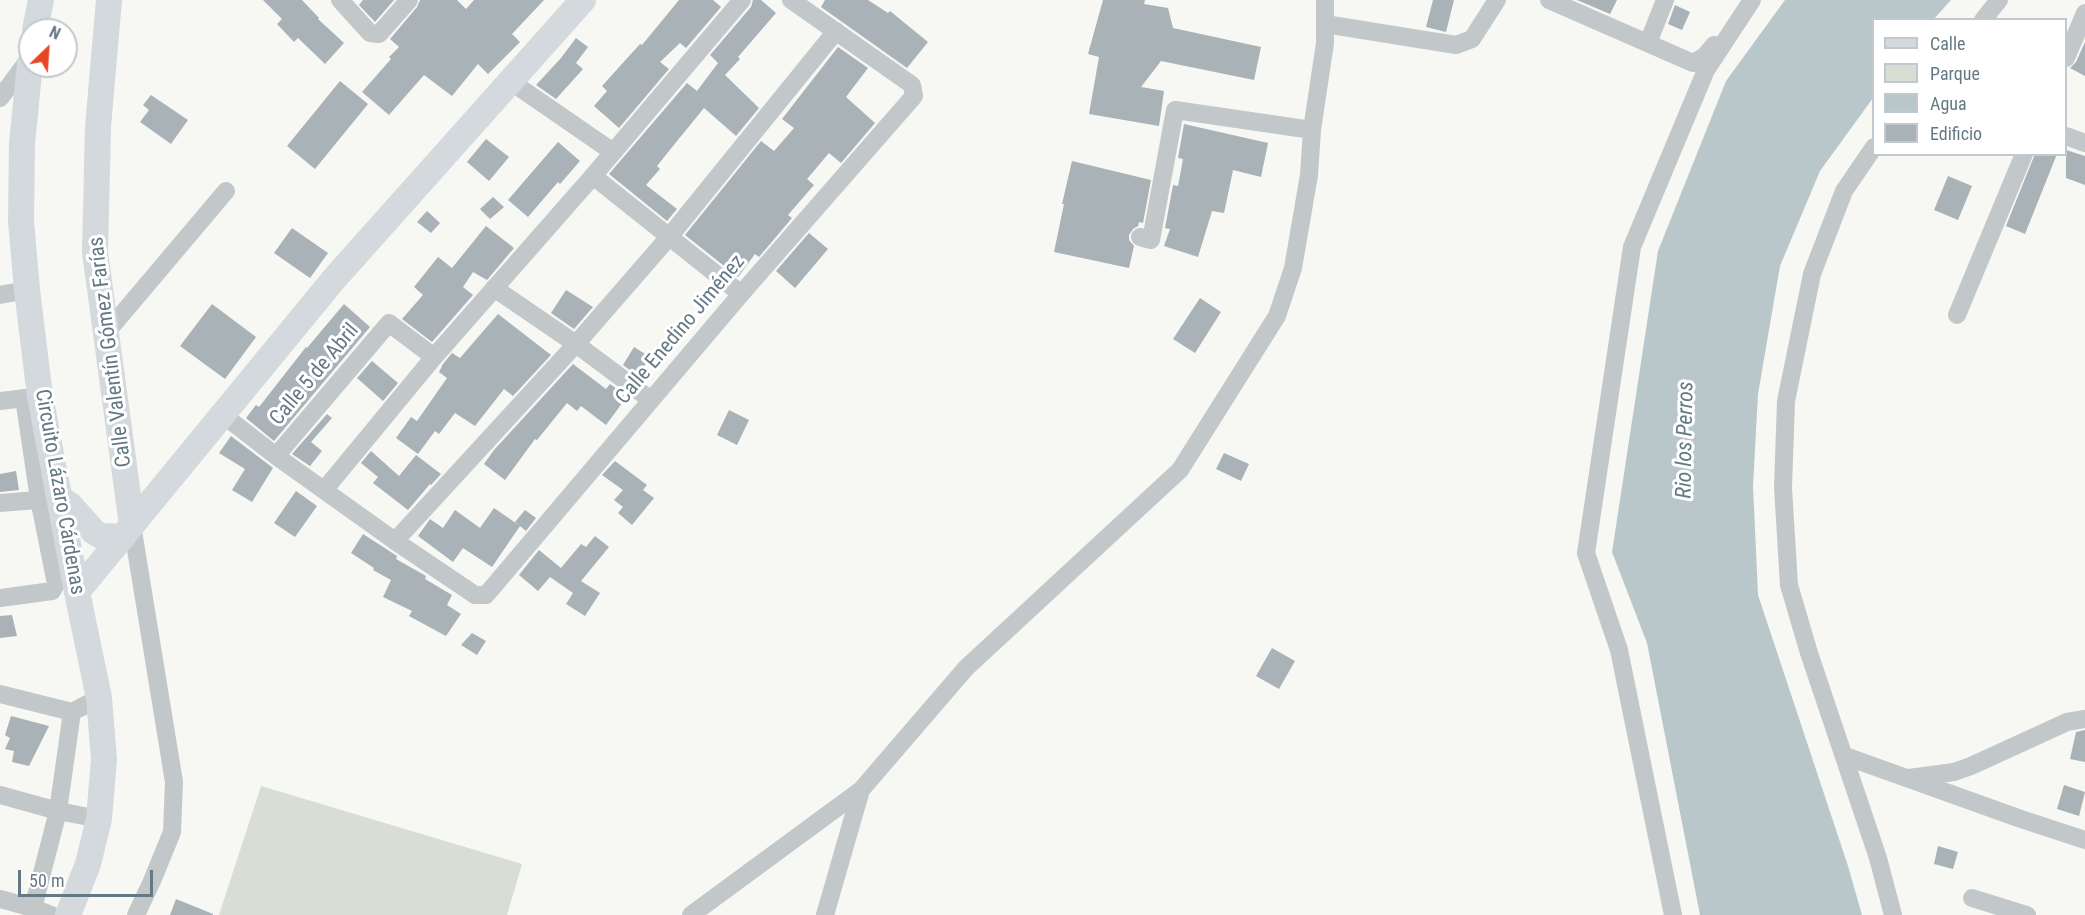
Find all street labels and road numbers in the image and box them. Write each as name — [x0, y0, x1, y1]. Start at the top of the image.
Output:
street label: Calle Valentín Gómez Farías — [84, 235, 138, 469]
street label: Calle Enedino Jiménez — [611, 250, 751, 410]
street label: Calle 5 de Abril — [265, 319, 365, 431]
street label: Circuito Lázaro Cárdenas — [29, 387, 89, 597]

